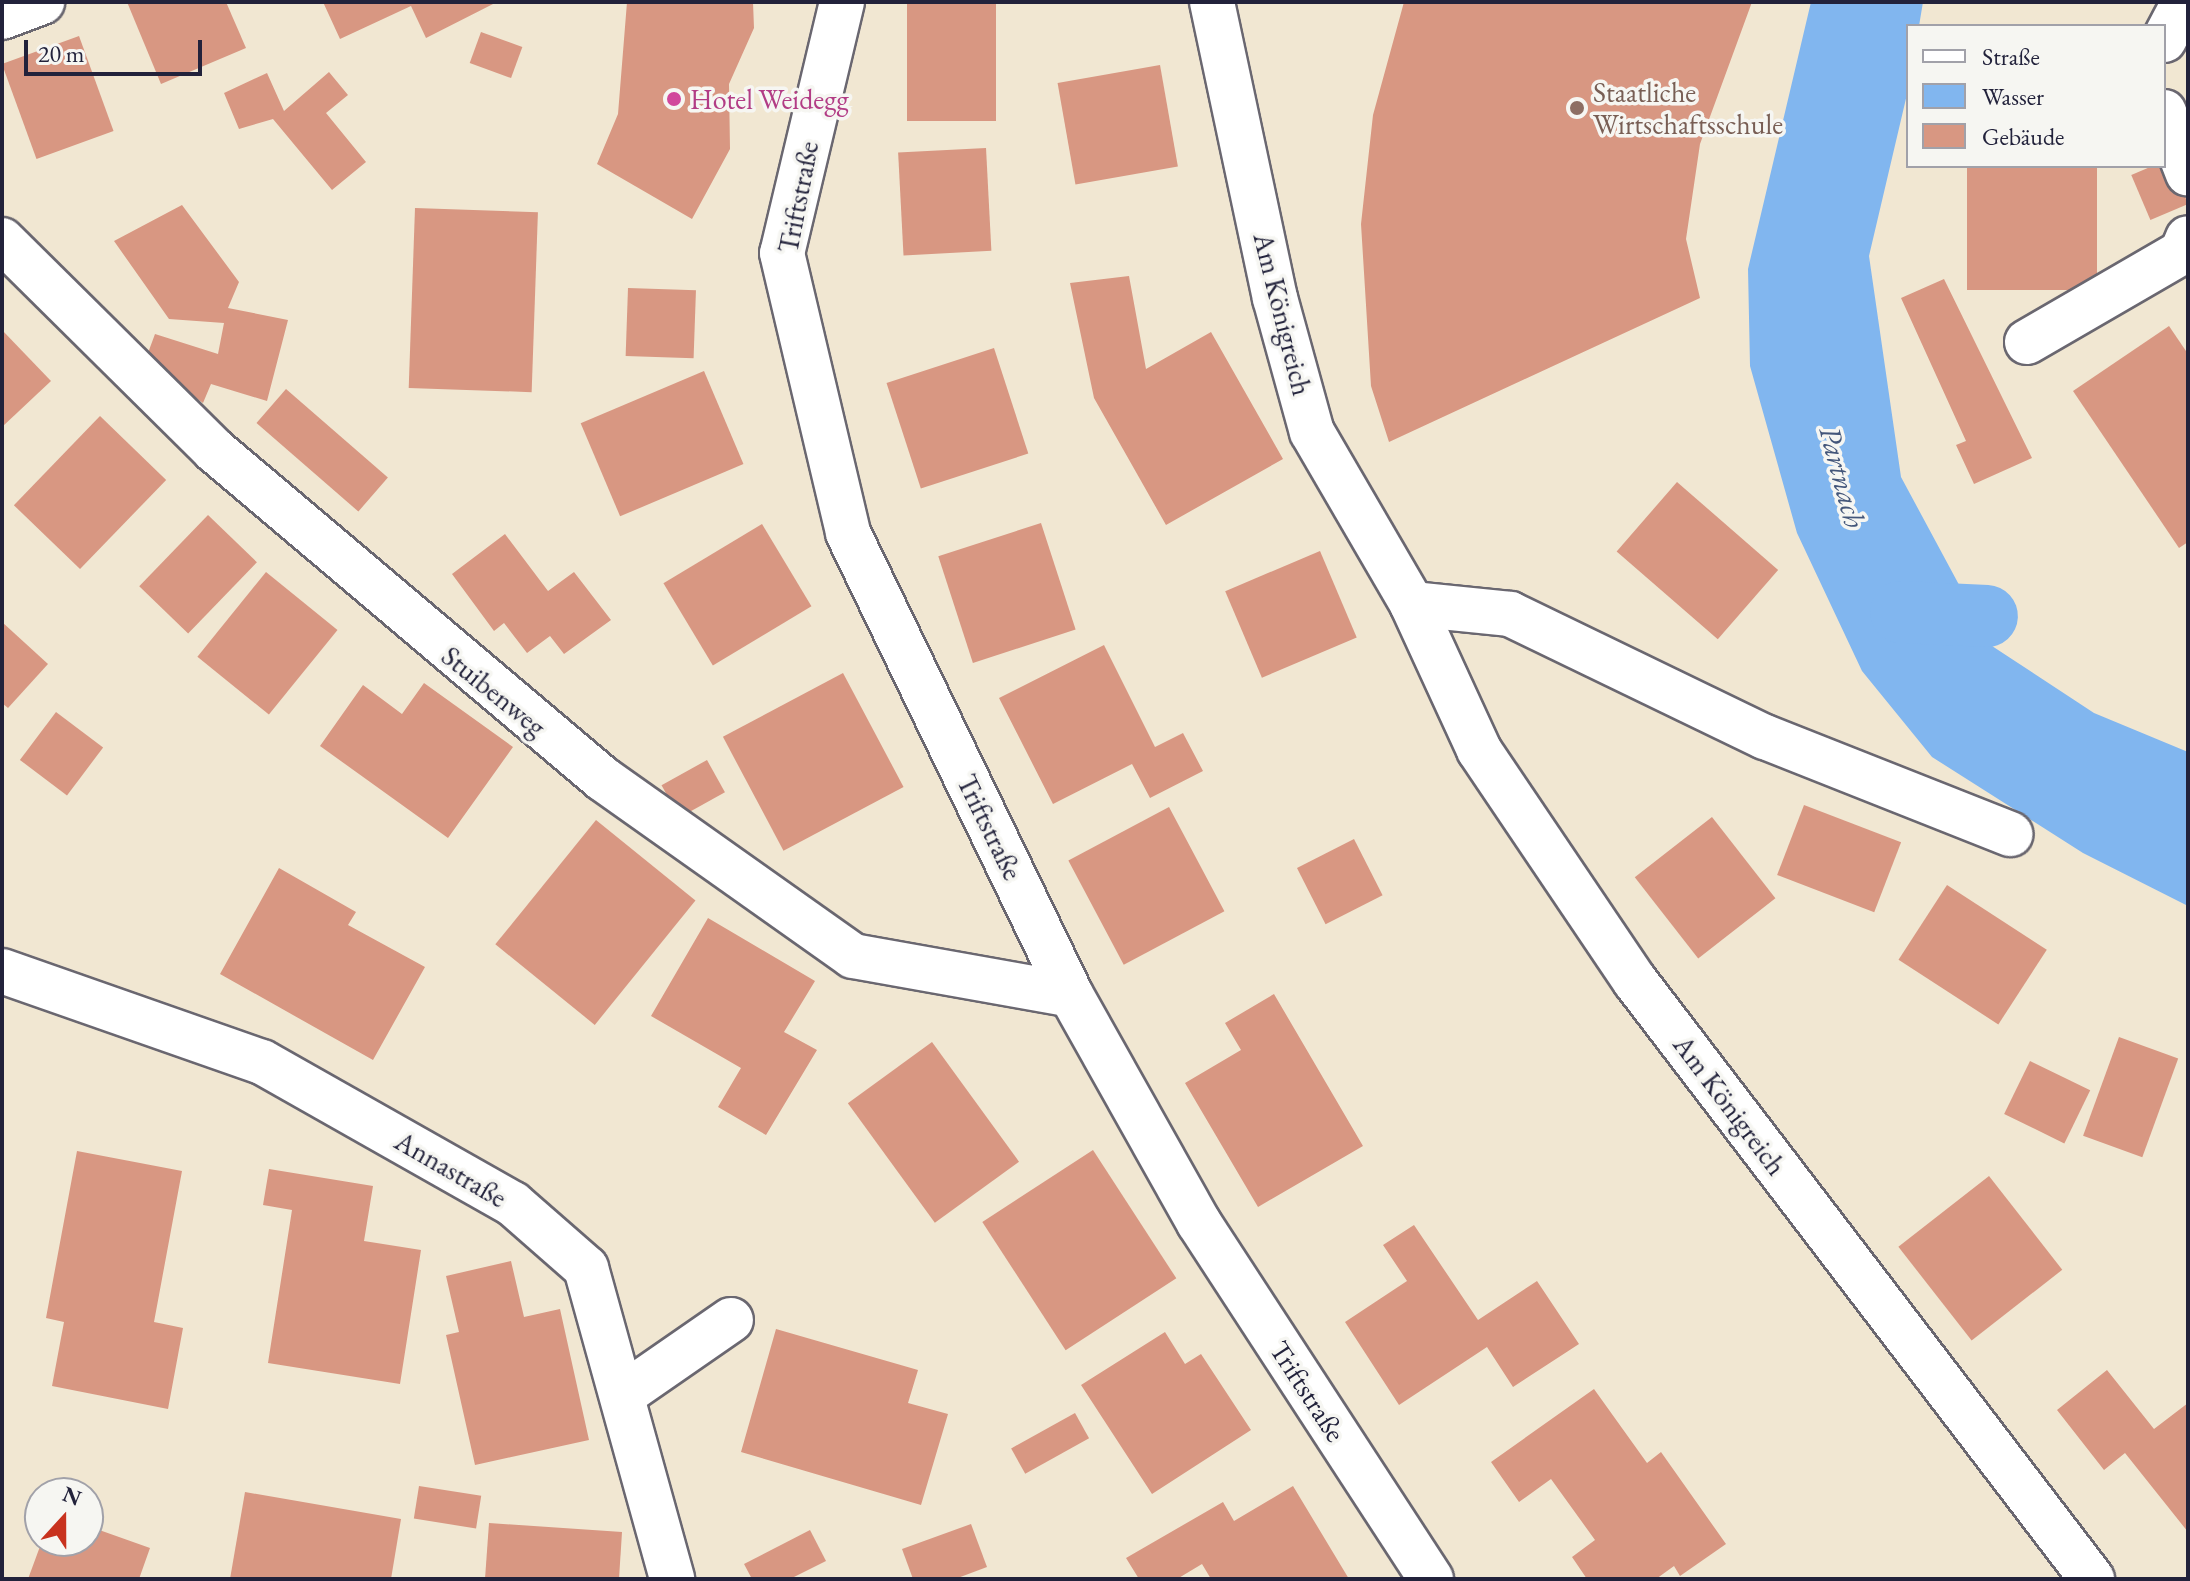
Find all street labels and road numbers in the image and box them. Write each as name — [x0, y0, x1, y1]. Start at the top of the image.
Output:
street label: Triftstraße — [771, 138, 825, 256]
street label: Am Königreich — [1247, 229, 1319, 399]
street label: Stuibenweg — [435, 639, 553, 743]
street label: Triftstraße — [950, 769, 1030, 885]
street label: Am Königreich — [1666, 1028, 1794, 1182]
street label: Annastraße — [389, 1124, 513, 1214]
street label: Triftstraße — [1263, 1334, 1353, 1448]

